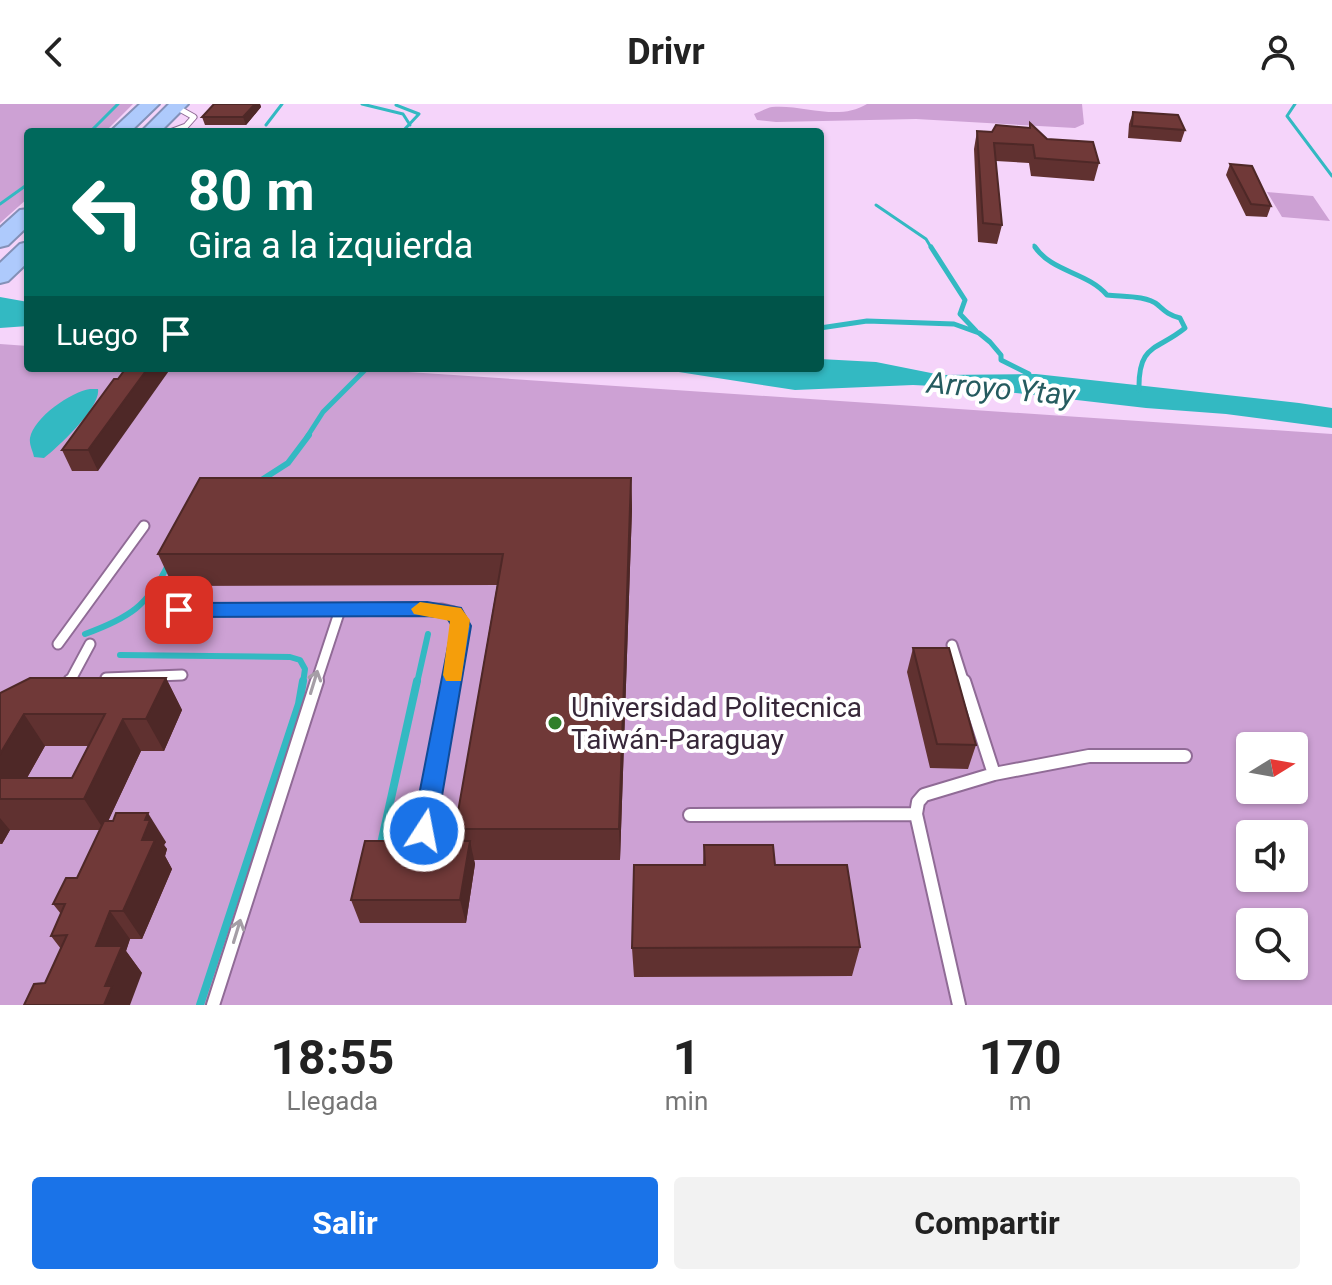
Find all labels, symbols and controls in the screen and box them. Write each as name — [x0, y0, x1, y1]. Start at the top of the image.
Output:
icon: back — [32, 30, 76, 74]
icon: person — [1256, 30, 1300, 74]
text: Drivr — [627, 31, 705, 73]
text: 80 m — [188, 158, 315, 224]
icon: left — [56, 160, 160, 264]
text: Gira a la izquierda — [188, 225, 473, 267]
icon: arrive — [154, 312, 198, 356]
text: Luego — [56, 317, 138, 352]
water label: Arroyo Ytay — [924, 364, 1078, 413]
pin — [145, 576, 213, 644]
icon: arrive — [157, 588, 201, 632]
one-way arrow — [308, 670, 323, 695]
place label: Universidad Politecnica Taiwán-Paraguay — [571, 691, 862, 756]
marker: Universidad Politecnica Taiwán-Paraguay — [546, 714, 564, 732]
north arrow — [1236, 732, 1308, 804]
map controls — [1236, 732, 1308, 980]
position arrow — [382, 789, 466, 873]
button: sound — [1236, 820, 1308, 892]
button: search — [1236, 908, 1308, 980]
one-way arrow — [230, 918, 245, 943]
text: 18:55 — [271, 1029, 394, 1086]
text: 1 — [673, 1029, 700, 1086]
text: 170 — [979, 1029, 1061, 1086]
text: Llegada — [287, 1086, 378, 1116]
text: min — [665, 1086, 708, 1116]
text: m — [1009, 1086, 1032, 1116]
button: Salir — [32, 1177, 658, 1269]
button: Compartir — [674, 1177, 1300, 1269]

